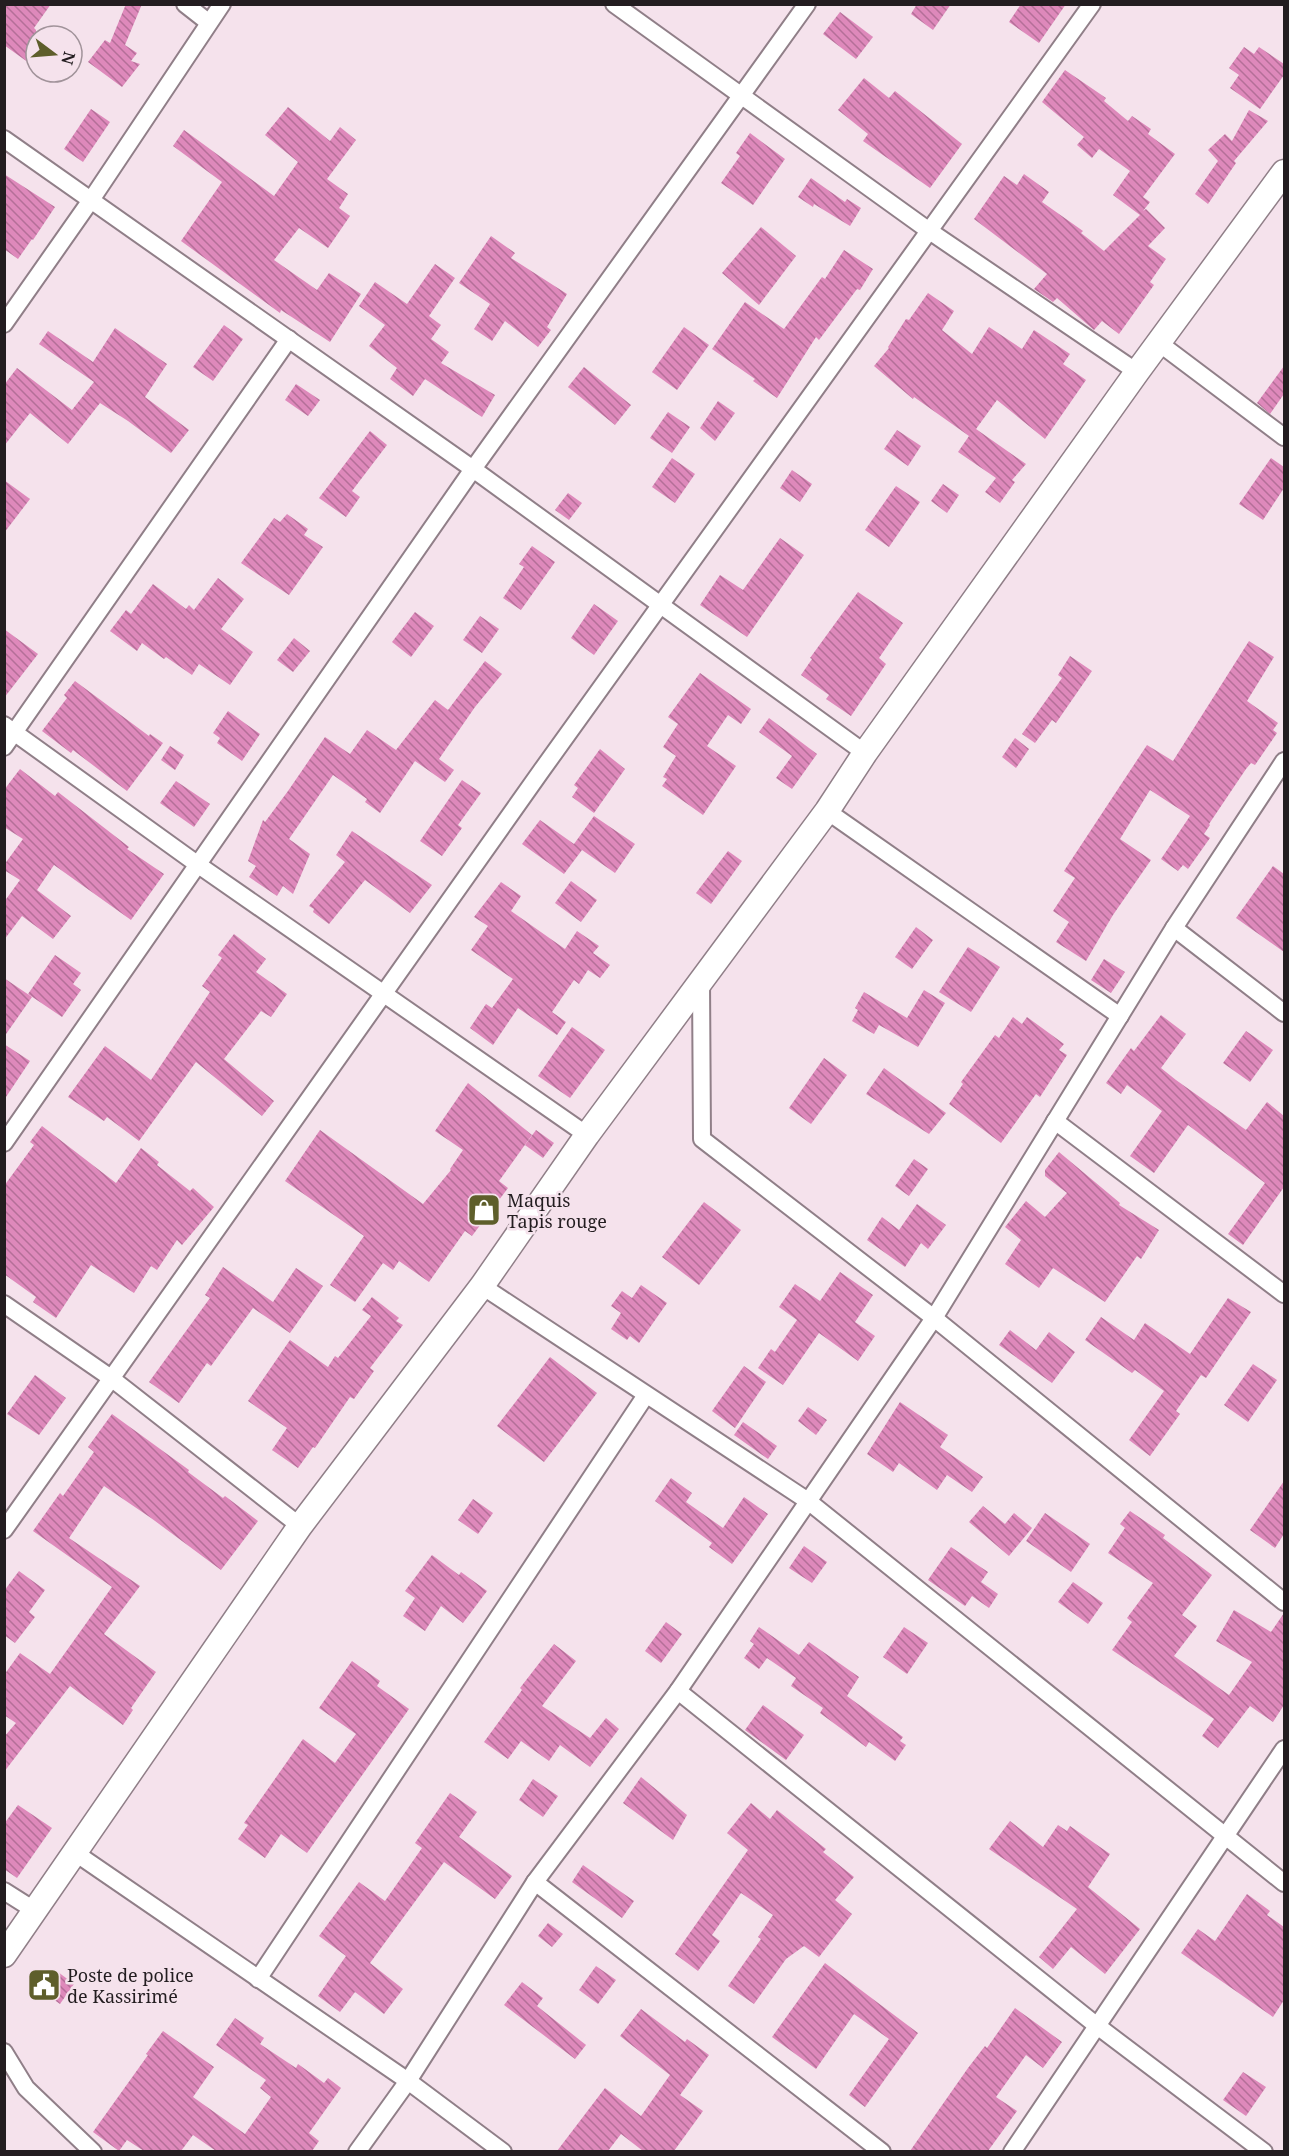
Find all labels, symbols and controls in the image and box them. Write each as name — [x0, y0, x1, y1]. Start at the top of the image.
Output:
north arrow — [24, 24, 84, 84]
text: N — [56, 49, 81, 68]
place label: Maquis Tapis rouge — [507, 1188, 607, 1233]
shop icon: Maquis Tapis rouge — [466, 1192, 502, 1228]
place label: Poste de police de Kassirimé — [67, 1963, 194, 2008]
public building icon: Poste de police de Kassirimé — [26, 1967, 62, 2003]

